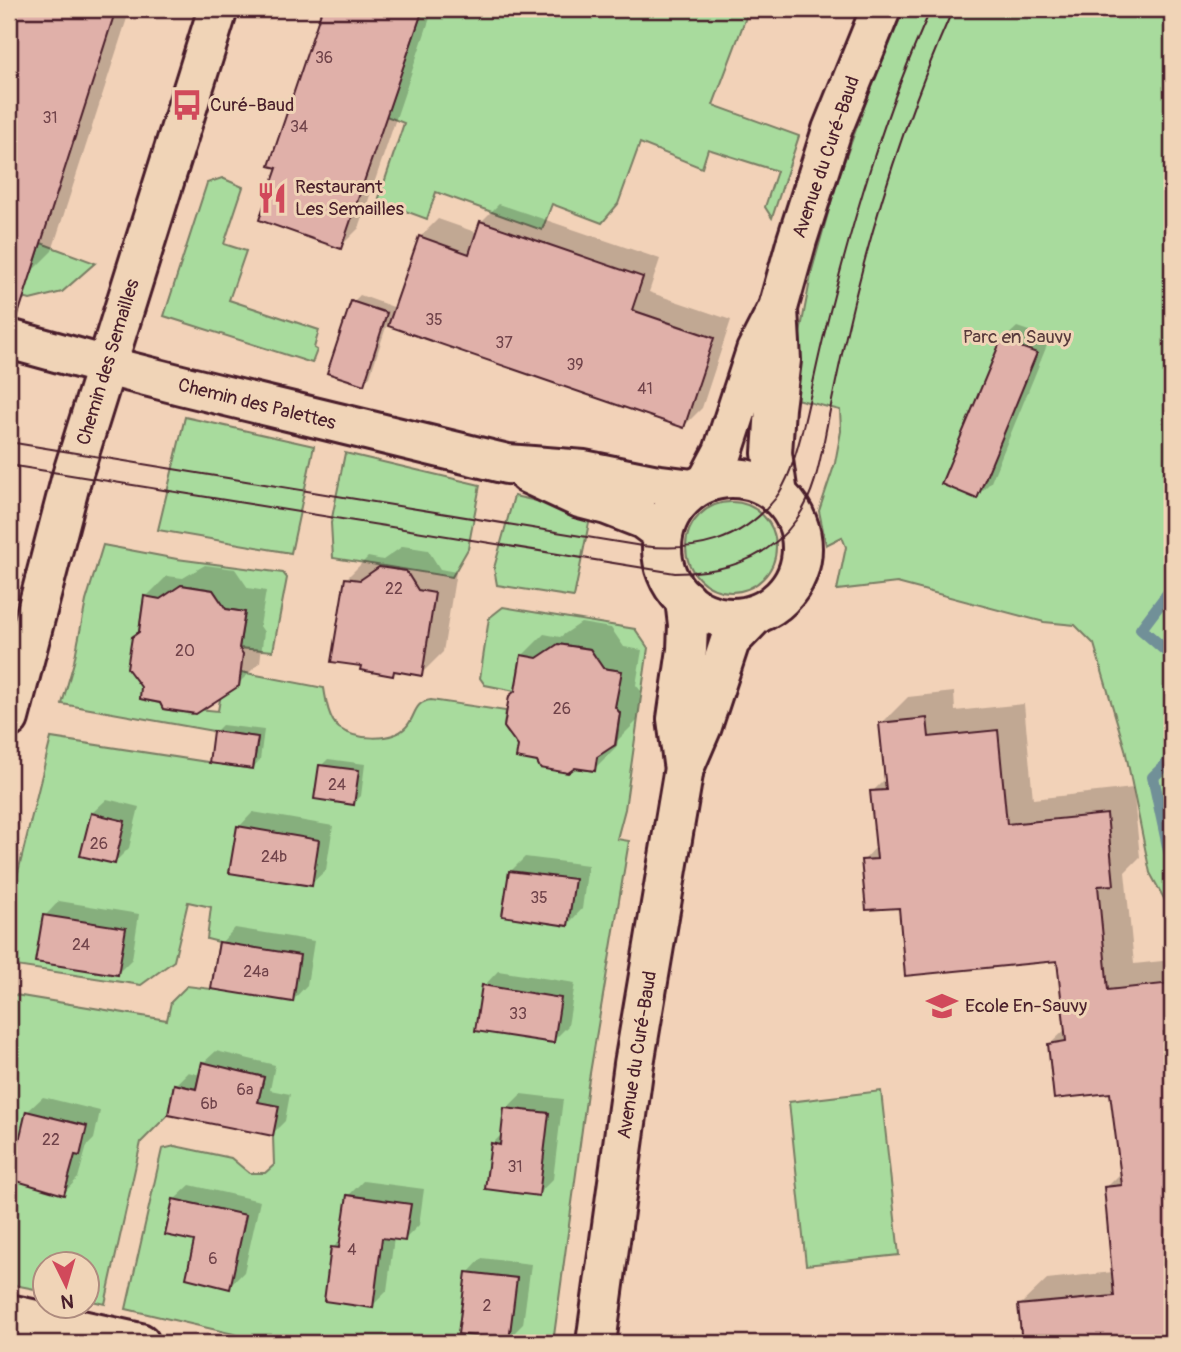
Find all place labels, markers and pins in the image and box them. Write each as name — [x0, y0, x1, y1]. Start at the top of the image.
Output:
bus stop icon: Curé-Baud — [170, 88, 204, 122]
place label: Curé-Baud — [210, 93, 294, 117]
place label: Restaurant Les Semailles — [295, 175, 404, 221]
restaurant icon: Restaurant Les Semailles — [255, 181, 289, 215]
school or university icon: Ecole En-Sauvy — [925, 989, 959, 1023]
place label: Ecole En-Sauvy — [965, 994, 1087, 1018]

